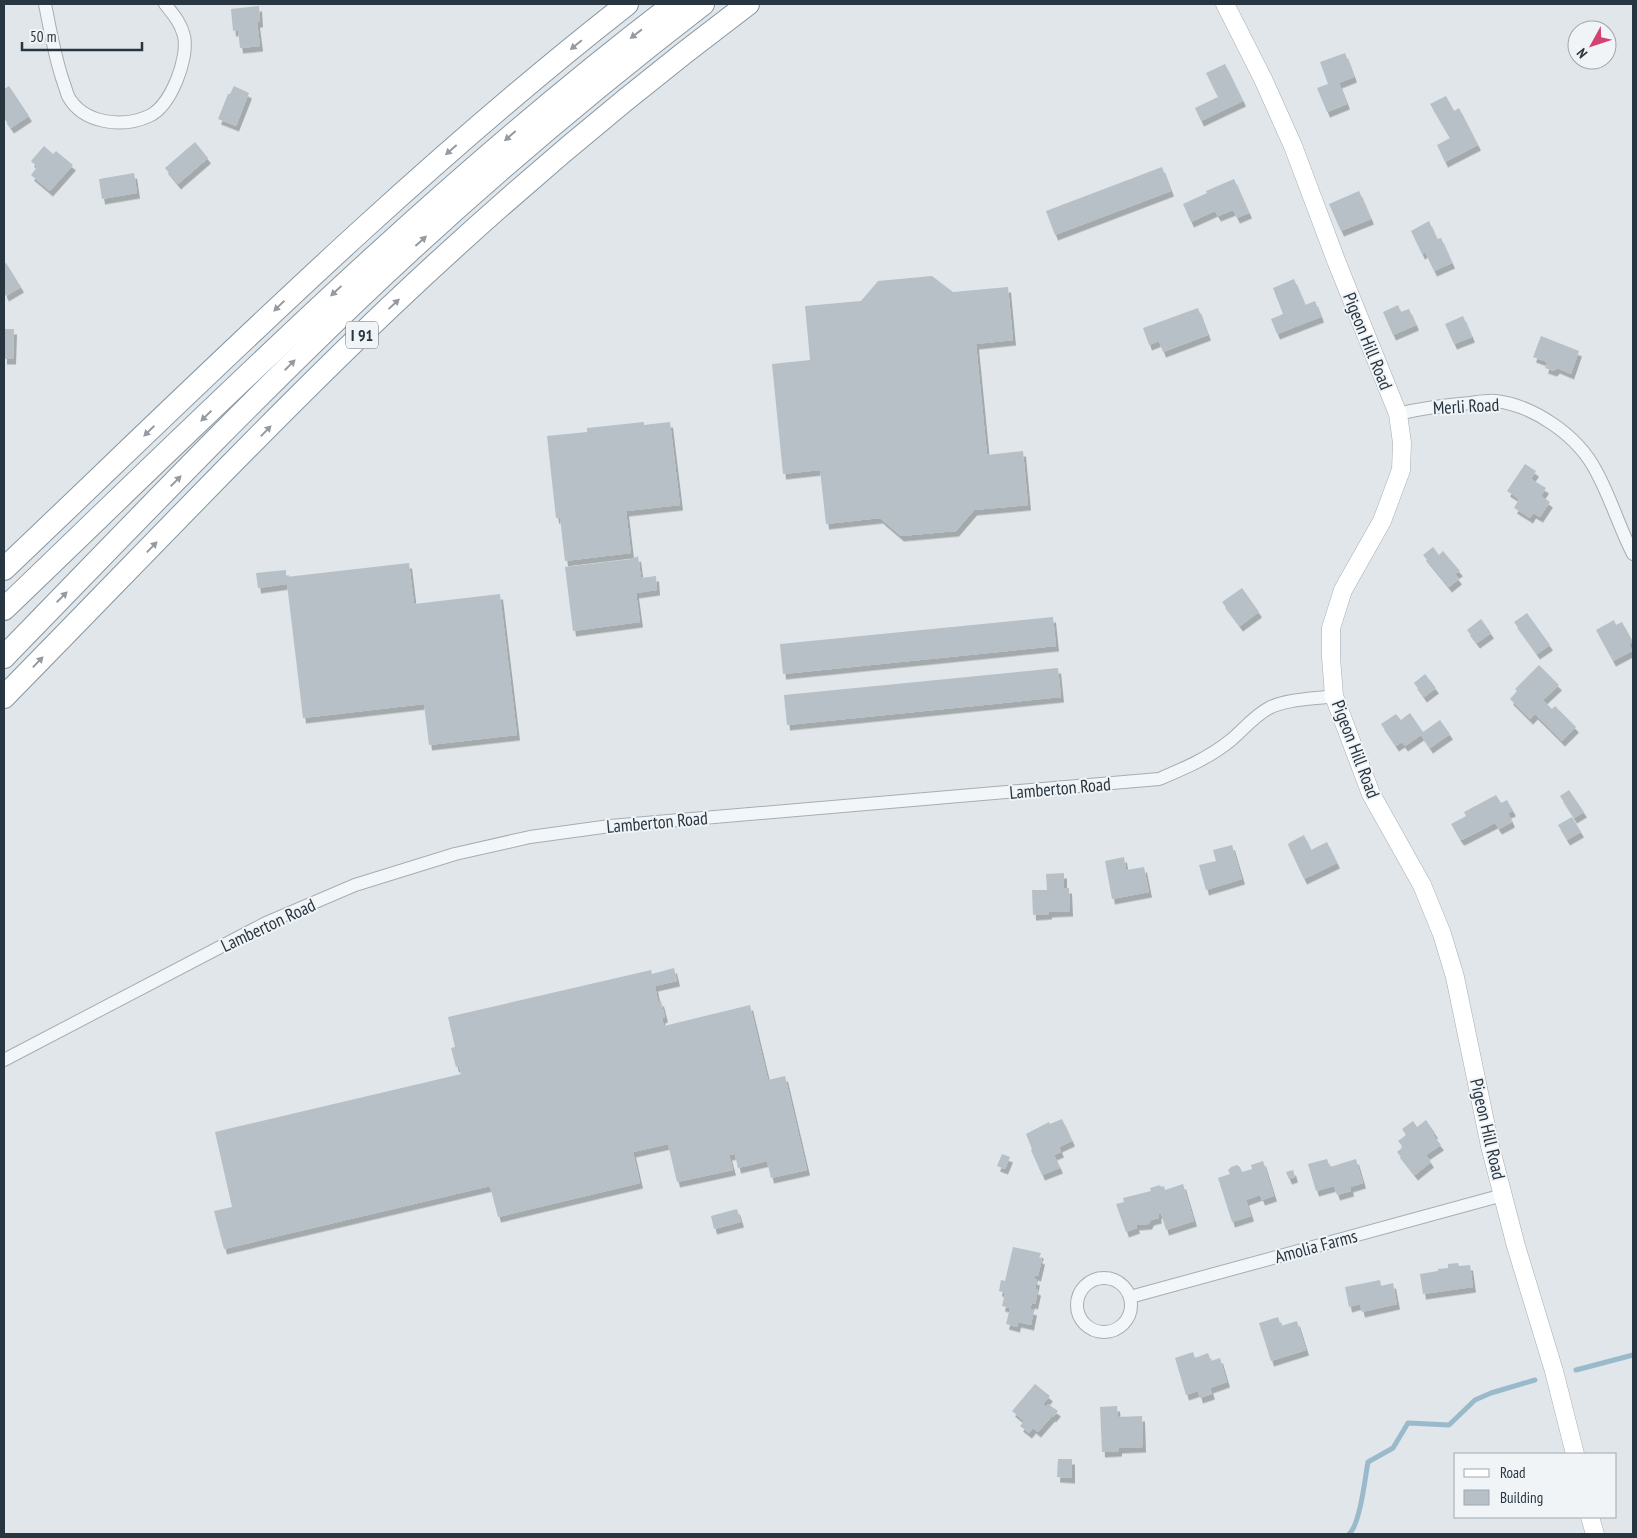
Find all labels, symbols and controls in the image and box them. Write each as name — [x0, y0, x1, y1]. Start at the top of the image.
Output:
scale bar — [22, 20, 142, 52]
north arrow — [1567, 20, 1617, 70]
text: 50 m — [30, 27, 56, 46]
one-way arrow — [629, 28, 642, 39]
one-way arrow — [570, 39, 582, 51]
text: N — [1573, 45, 1591, 62]
one-way arrow — [503, 131, 516, 142]
one-way arrow — [445, 144, 458, 155]
one-way arrow — [414, 235, 426, 247]
one-way arrow — [331, 285, 343, 297]
street label: Pigeon Hill Road — [1338, 289, 1398, 393]
one-way arrow — [387, 298, 399, 310]
one-way arrow — [274, 300, 286, 312]
road number: I 91 — [346, 322, 378, 348]
one-way arrow — [284, 360, 296, 372]
street label: Merli Road — [1432, 393, 1500, 419]
one-way arrow — [200, 409, 212, 421]
one-way arrow — [144, 425, 156, 437]
one-way arrow — [259, 425, 271, 437]
one-way arrow — [170, 475, 182, 487]
one-way arrow — [146, 541, 158, 553]
one-way arrow — [56, 591, 68, 603]
one-way arrow — [32, 657, 44, 669]
street label: Pigeon Hill Road — [1327, 697, 1385, 801]
street label: Lamberton Road — [1008, 772, 1112, 804]
street label: Lamberton Road — [605, 806, 709, 838]
street label: Lamberton Road — [217, 893, 319, 957]
street label: Pigeon Hill Road — [1465, 1076, 1511, 1182]
street label: Amolia Farms — [1272, 1224, 1360, 1268]
legend — [1454, 1453, 1617, 1518]
text: Road — [1500, 1463, 1526, 1482]
text: Building — [1500, 1488, 1543, 1507]

